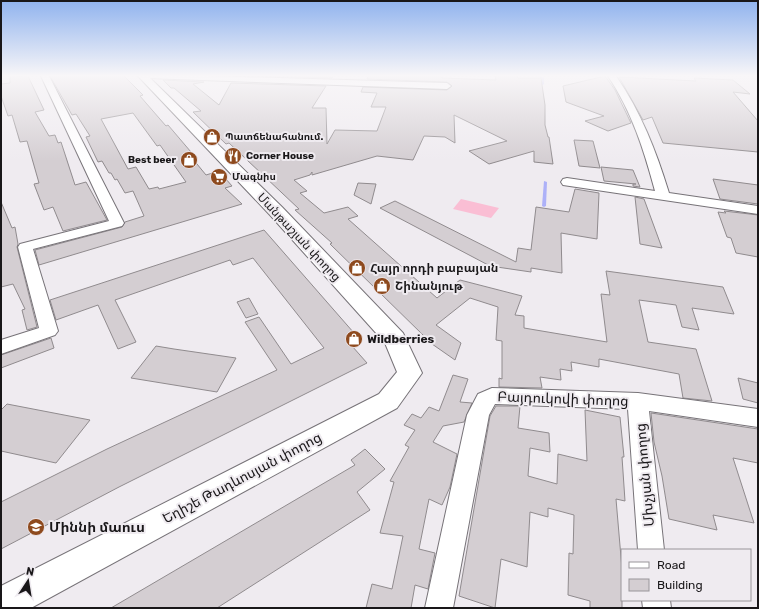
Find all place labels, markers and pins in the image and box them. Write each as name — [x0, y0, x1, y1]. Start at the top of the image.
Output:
shop icon: Պատճենահանում. — [202, 127, 222, 147]
place label: Պատճենահանում. — [225, 131, 323, 143]
restaurant icon: Corner House — [223, 146, 243, 166]
shop icon: Best beer — [179, 150, 199, 170]
place label: Corner House — [246, 150, 314, 162]
place label: Best beer — [128, 154, 176, 166]
supermarket icon: Մագնիս — [209, 167, 229, 187]
place label: Մագնիս — [232, 171, 276, 183]
shop icon: Հայր որդի բաբայան — [347, 258, 367, 278]
place label: Հայր որդի բաբայան — [370, 261, 498, 275]
shop icon: Շինանյութ — [372, 276, 392, 296]
place label: Շինանյութ — [395, 279, 464, 293]
shop icon: Wildberries — [344, 329, 364, 349]
place label: Wildberries — [367, 332, 435, 346]
school or university icon: Միննի մաուս — [26, 517, 46, 537]
place label: Միննի մաուս — [49, 519, 145, 536]

